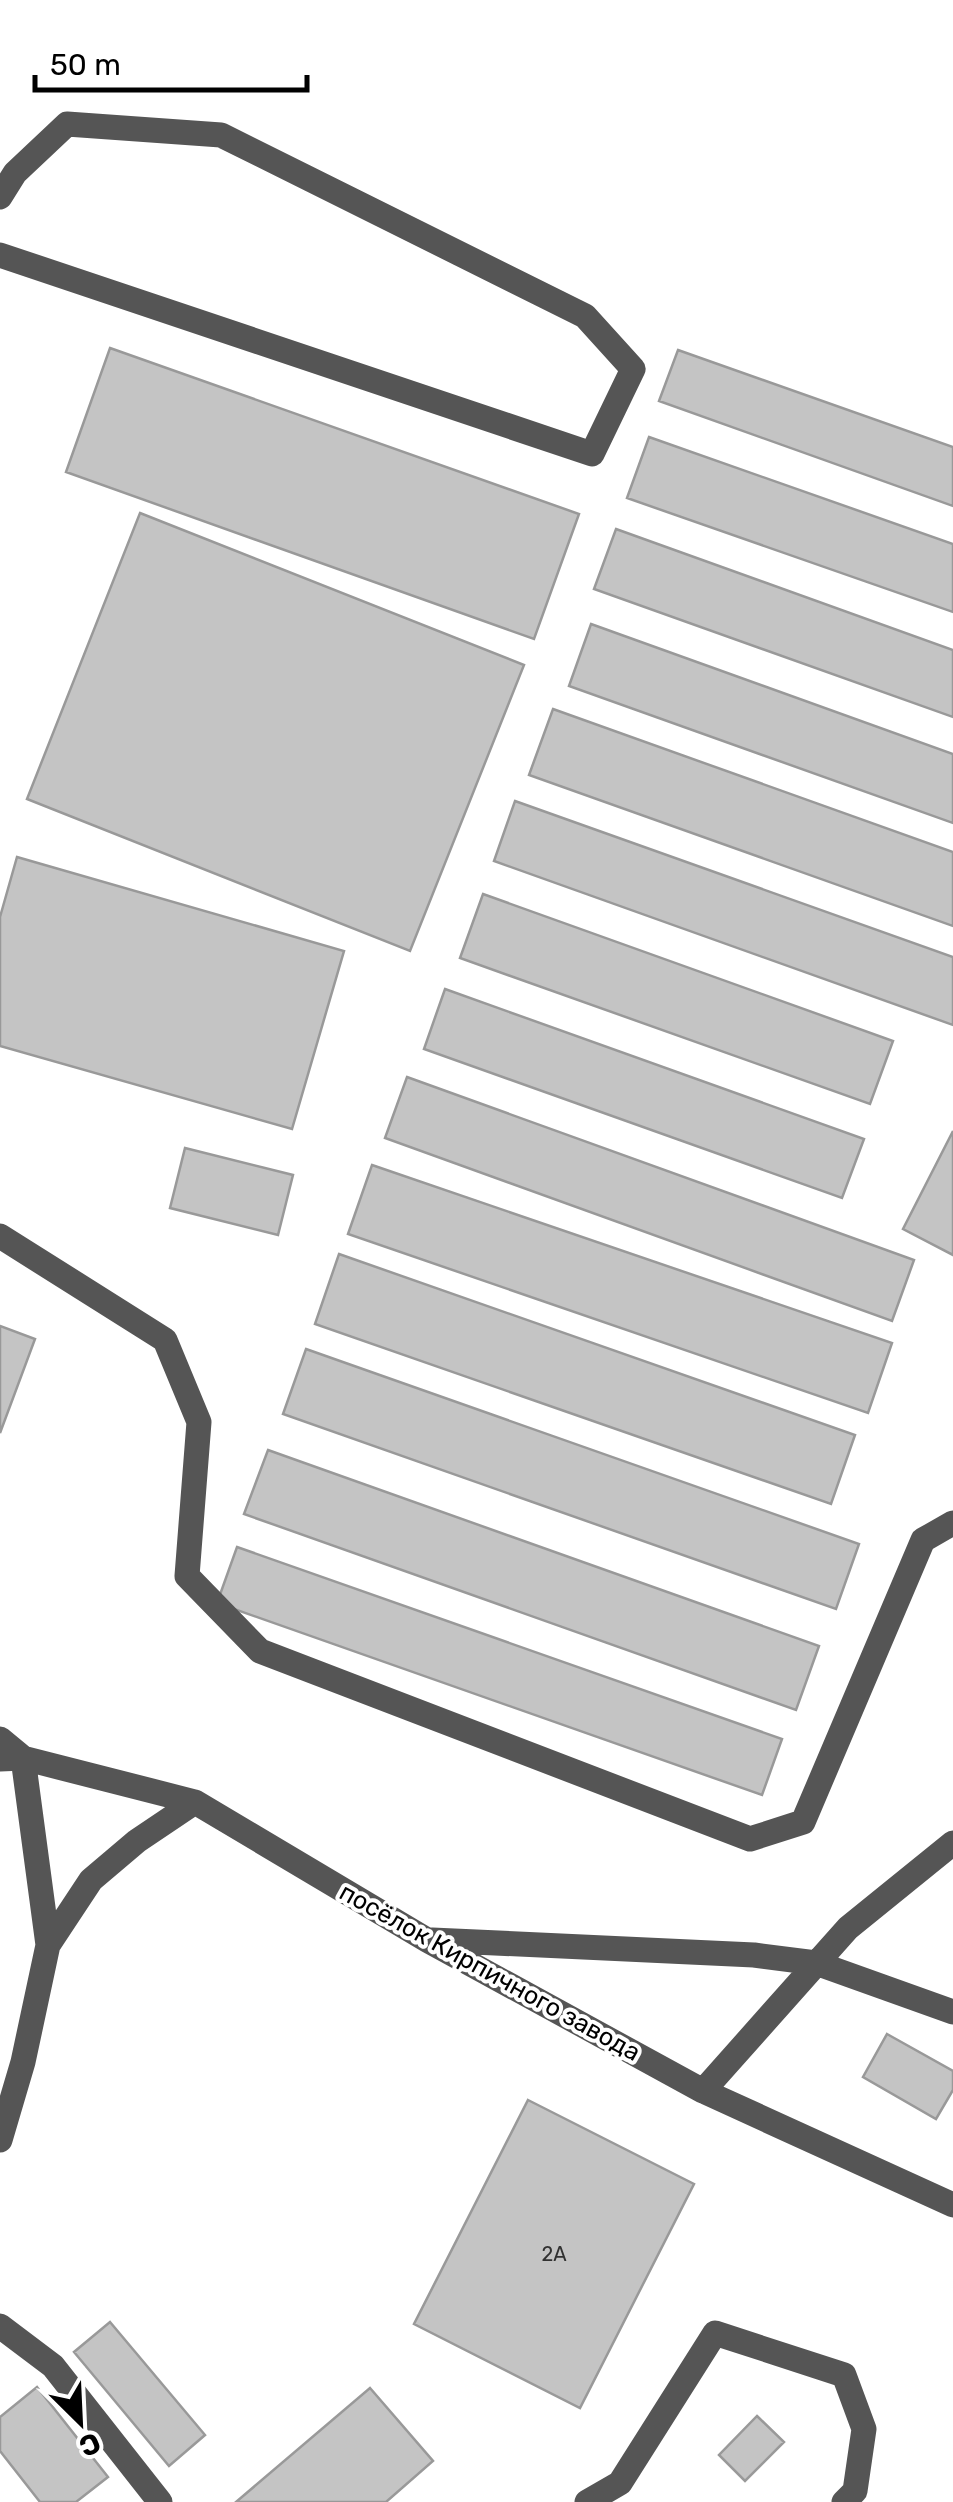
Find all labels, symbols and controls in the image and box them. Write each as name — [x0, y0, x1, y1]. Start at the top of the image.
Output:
scale bar — [35, 30, 308, 92]
text: 50 m — [50, 47, 121, 83]
street label: посёлок Кирпичного завода — [335, 1877, 645, 2067]
house number: 2А — [541, 2242, 567, 2266]
north arrow — [30, 2372, 130, 2472]
text: С — [74, 2425, 106, 2463]

